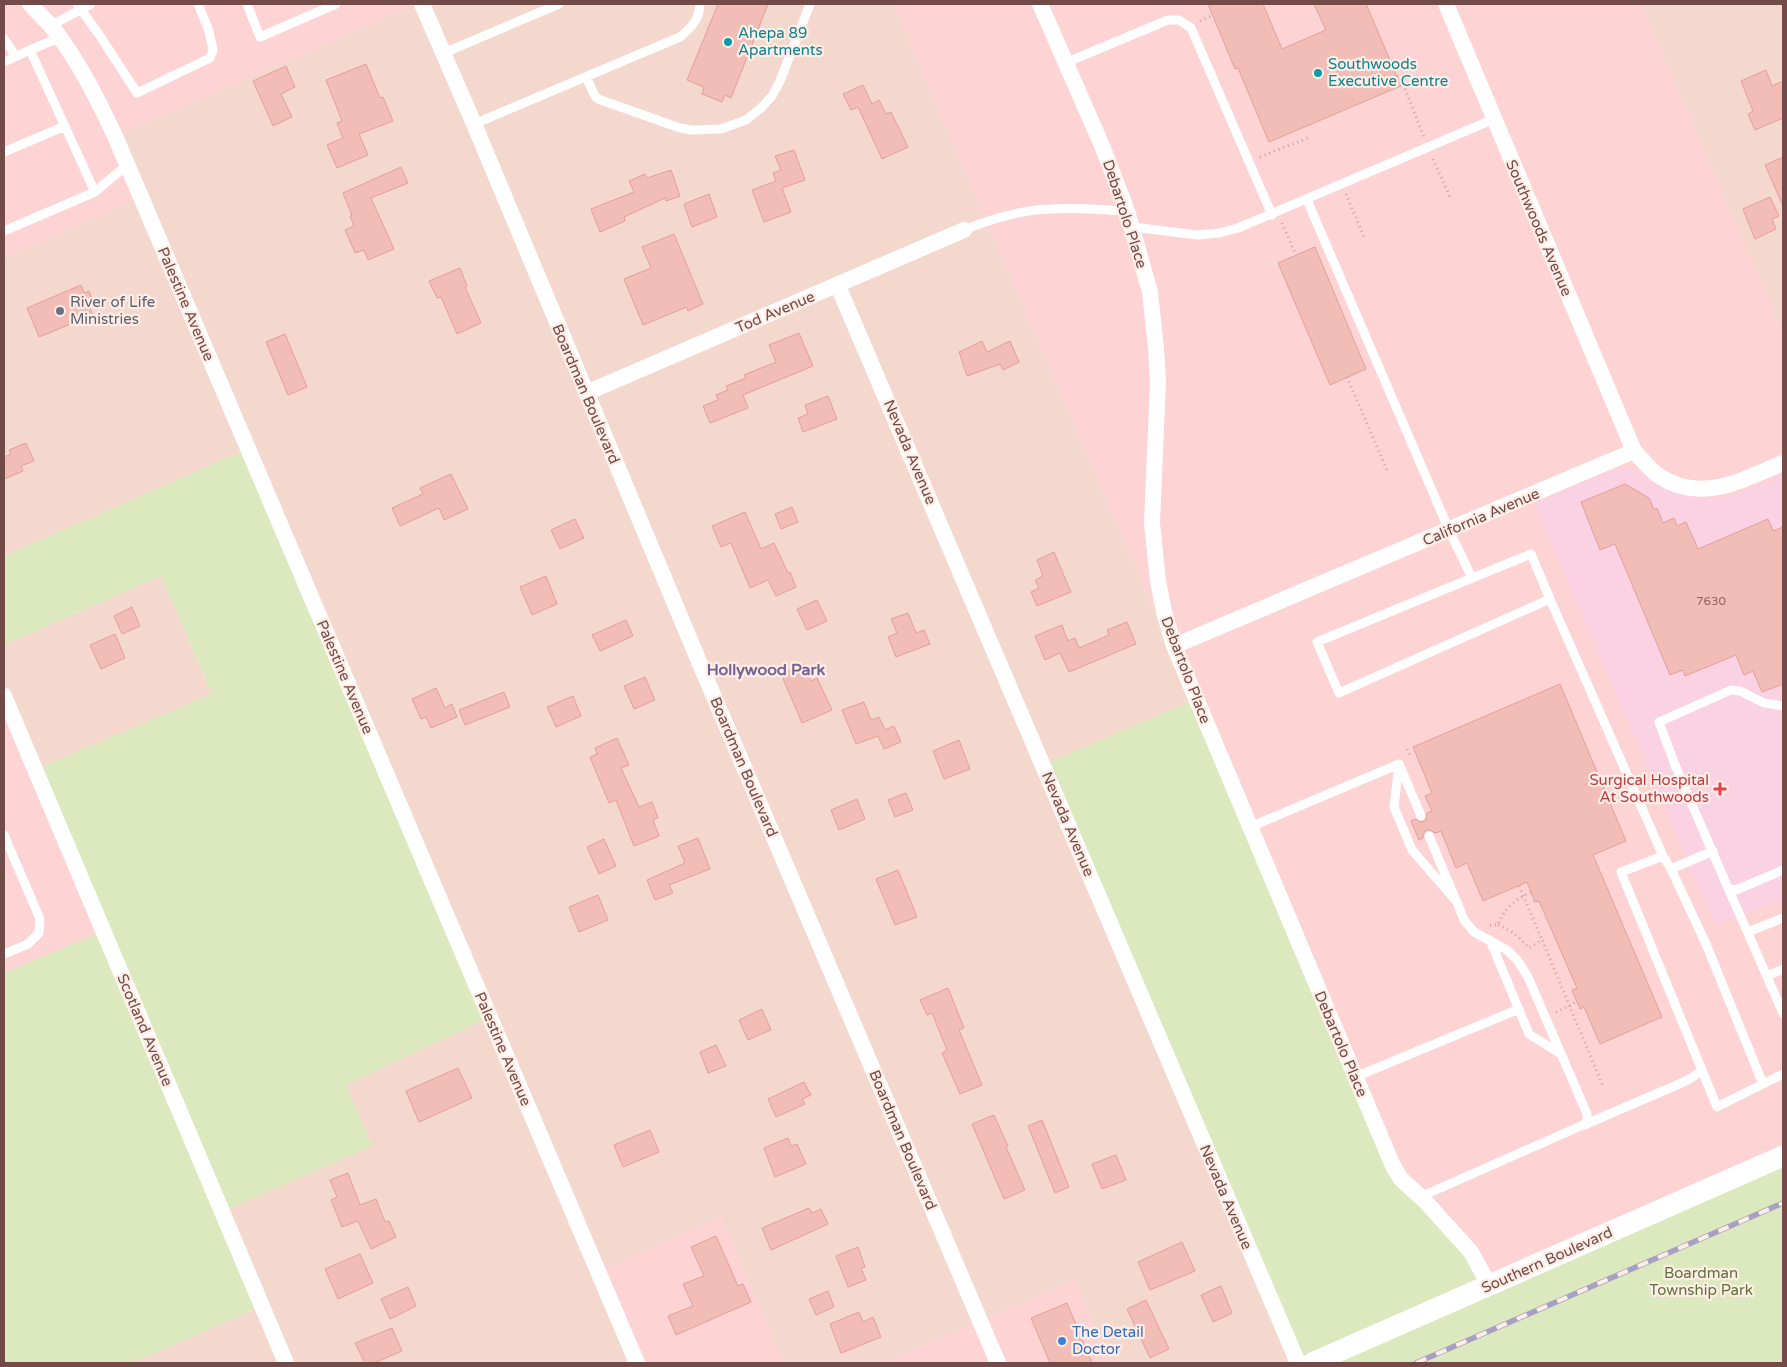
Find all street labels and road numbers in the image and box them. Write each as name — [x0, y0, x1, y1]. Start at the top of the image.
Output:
street label: Debartolo Place — [1099, 157, 1151, 271]
street label: Southwoods Avenue — [1502, 157, 1576, 299]
street label: Palestine Avenue — [154, 244, 218, 364]
street label: Tod Avenue — [733, 287, 817, 337]
street label: Boardman Boulevard — [548, 321, 624, 467]
street label: Nevada Avenue — [880, 397, 940, 507]
street label: California Avenue — [1420, 484, 1542, 550]
street label: Debartolo Place — [1157, 614, 1215, 726]
street label: Palestine Avenue — [313, 617, 377, 737]
street label: Boardman Boulevard — [706, 694, 782, 840]
street label: Nevada Avenue — [1038, 769, 1098, 879]
street label: Scotland Avenue — [113, 971, 177, 1089]
street label: Debartolo Place — [1311, 988, 1371, 1100]
street label: Palestine Avenue — [471, 989, 535, 1109]
street label: Boardman Boulevard — [865, 1067, 941, 1213]
street label: Nevada Avenue — [1196, 1142, 1256, 1252]
street label: Southern Boulevard — [1479, 1223, 1615, 1297]

